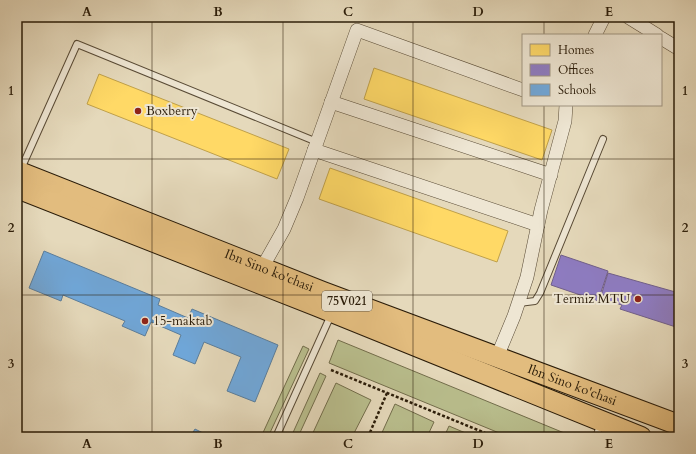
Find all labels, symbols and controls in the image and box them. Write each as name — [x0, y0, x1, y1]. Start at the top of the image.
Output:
text: A — [82, 3, 92, 21]
text: B — [213, 3, 223, 21]
text: C — [343, 3, 353, 21]
text: D — [472, 3, 484, 21]
text: E — [605, 3, 613, 21]
legend — [522, 34, 662, 106]
text: Homes — [558, 42, 594, 58]
text: Offices — [558, 62, 594, 78]
text: 1 — [8, 82, 14, 100]
text: Schools — [558, 82, 596, 98]
text: 1 — [682, 82, 688, 100]
place label: Boxberry — [146, 102, 198, 120]
marker: Boxberry — [133, 106, 143, 116]
text: 2 — [8, 219, 15, 237]
text: 2 — [682, 219, 689, 237]
street label: Ibn Sino ko'chasi — [222, 245, 316, 296]
place label: Termiz MTU — [553, 290, 630, 308]
road number: 75V021 — [322, 291, 372, 311]
marker: Termiz MTU — [633, 294, 643, 304]
place label: 15-maktab — [153, 312, 212, 330]
marker: 15-maktab — [140, 316, 150, 326]
text: 3 — [8, 355, 15, 373]
text: 3 — [682, 355, 689, 373]
street label: Ibn Sino ko'chasi — [525, 360, 620, 410]
text: A — [82, 435, 92, 453]
text: B — [213, 435, 223, 453]
text: C — [343, 435, 353, 453]
text: D — [472, 435, 484, 453]
text: E — [605, 435, 613, 453]

